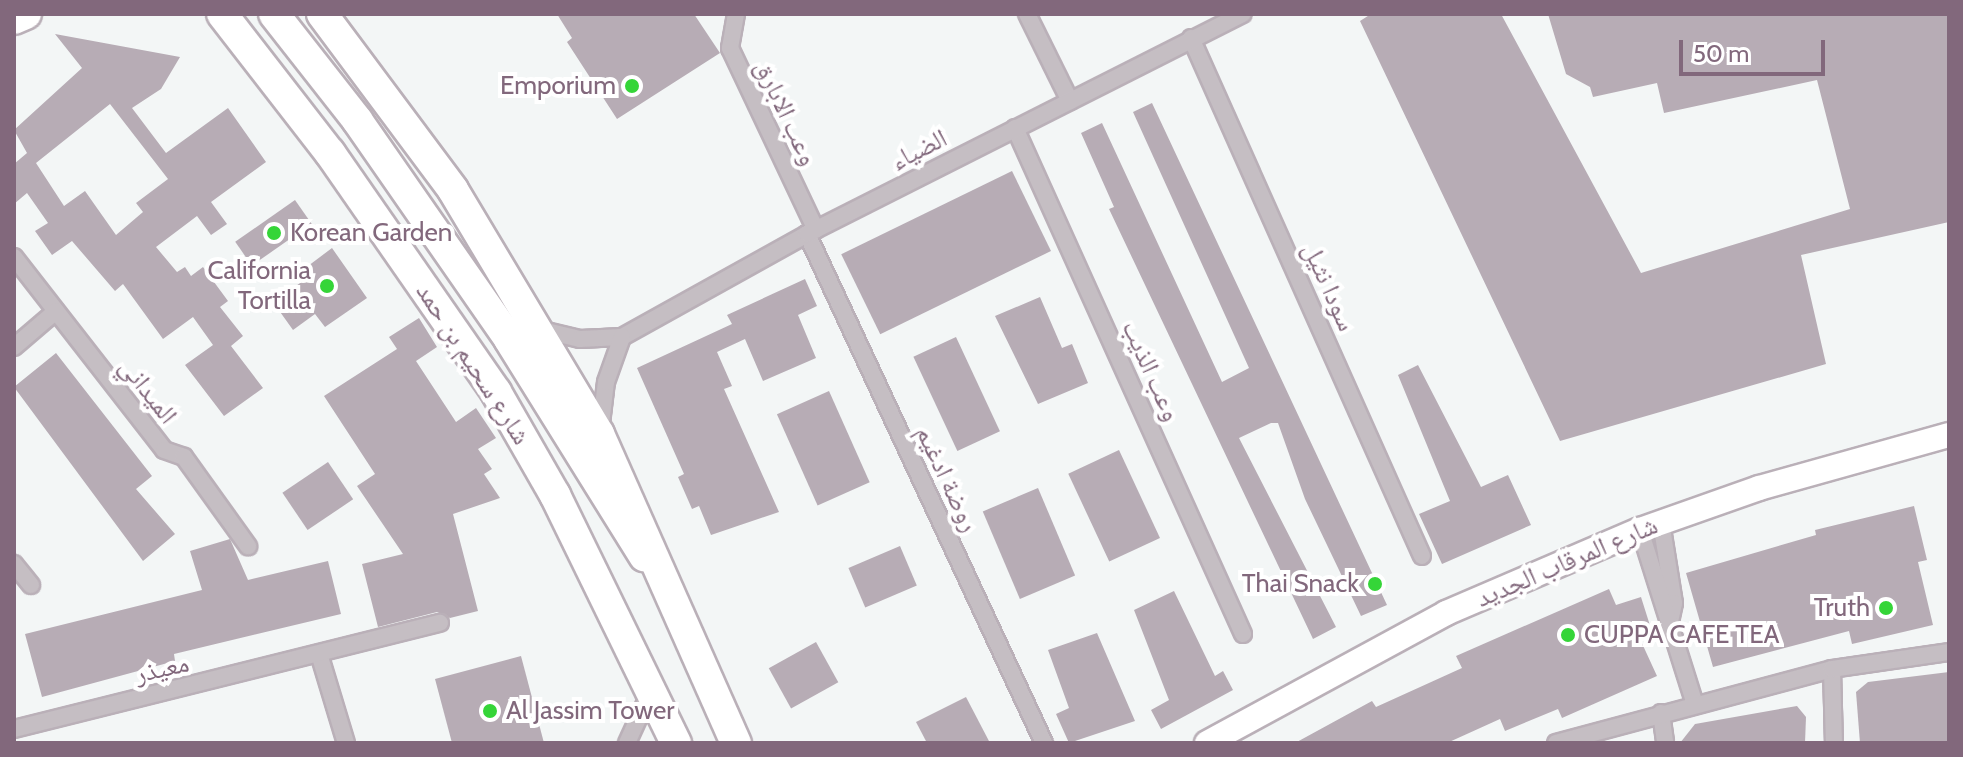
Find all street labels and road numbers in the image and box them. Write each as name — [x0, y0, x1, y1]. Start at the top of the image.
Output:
street label: وعب الابارق — [748, 55, 824, 171]
street label: الضياء — [886, 123, 952, 177]
street label: سودا نثيل — [1296, 238, 1362, 336]
street label: شارع سحيم بن حمد — [409, 277, 537, 451]
street label: وعب الذيب — [1115, 316, 1187, 426]
street label: الميداني — [113, 352, 183, 430]
street label: روضة ادغيم — [909, 421, 985, 537]
street label: شارع المرقاب الجديد — [1472, 510, 1662, 614]
street label: معيذر — [132, 648, 192, 690]

